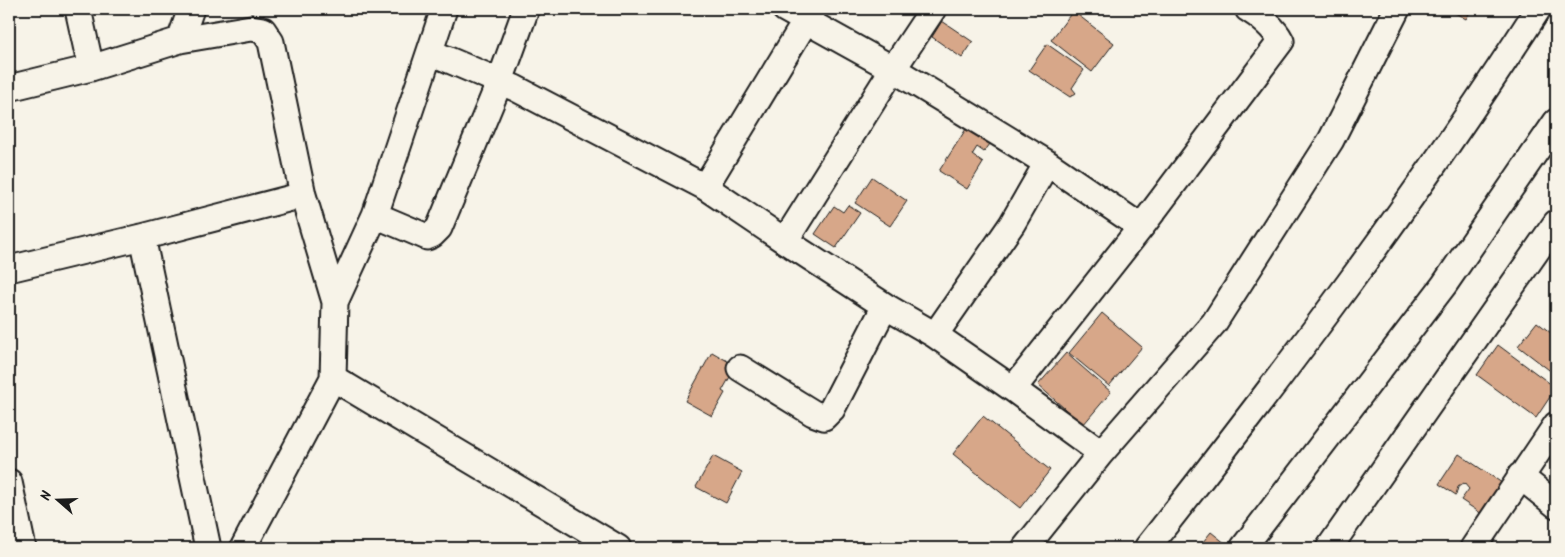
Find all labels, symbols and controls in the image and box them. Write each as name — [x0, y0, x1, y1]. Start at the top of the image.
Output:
north arrow — [32, 474, 82, 524]
text: N — [35, 488, 59, 504]

